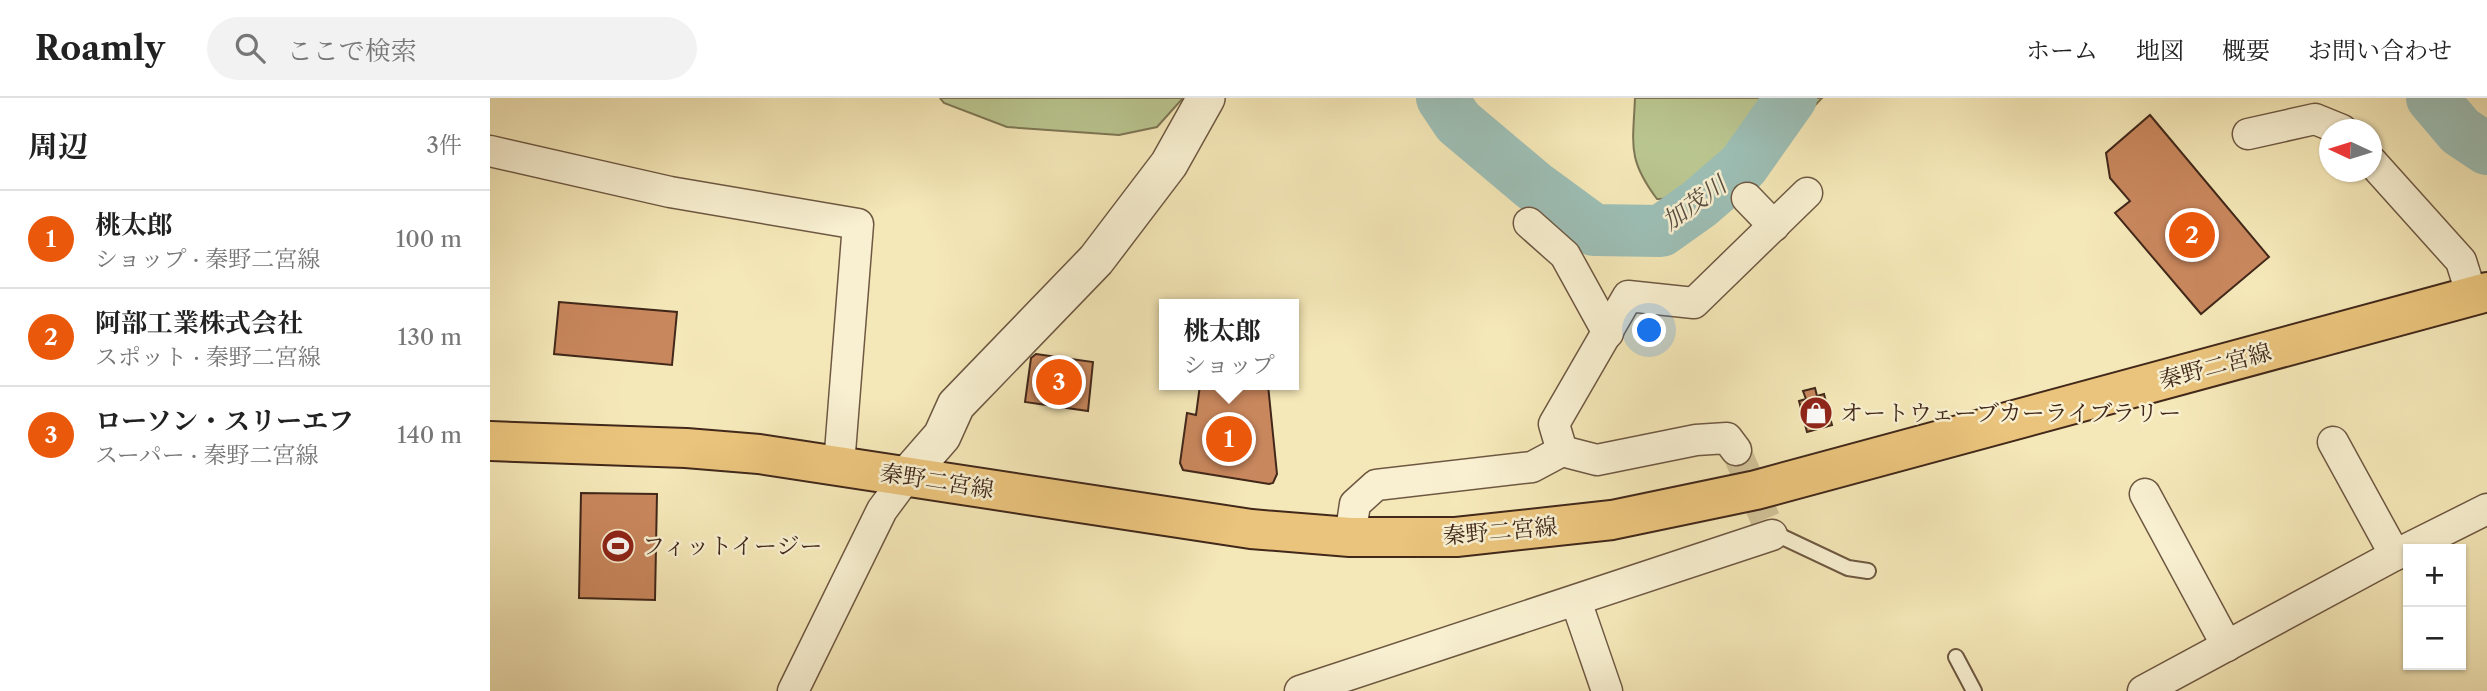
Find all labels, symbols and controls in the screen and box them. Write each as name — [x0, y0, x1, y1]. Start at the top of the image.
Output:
search box — [207, 17, 697, 80]
text: Roamly — [35, 28, 165, 69]
icon: search — [231, 29, 269, 67]
text: ここで検索 — [287, 35, 417, 67]
text: ホーム — [2026, 36, 2098, 65]
text: 地図 — [2136, 36, 2184, 65]
text: 概要 — [2222, 36, 2270, 65]
text: お問い合わせ — [2308, 36, 2452, 65]
north arrow — [2319, 119, 2382, 182]
text: 周辺 — [28, 128, 88, 165]
text: 3件 — [426, 131, 462, 159]
water label: 加茂川 — [1656, 168, 1734, 236]
text: 桃太郎 — [95, 209, 173, 241]
pin: 2 — [2169, 209, 2215, 261]
text: 1 — [46, 225, 56, 253]
text: 100 m — [396, 225, 462, 253]
text: ショップ · 秦野二宮線 — [95, 245, 320, 273]
popup — [1159, 299, 1299, 390]
text: 阿部工業株式会社 — [95, 307, 303, 339]
your location — [1632, 313, 1666, 347]
text: 桃太郎 — [1183, 315, 1261, 347]
text: 2 — [44, 323, 58, 351]
text: 130 m — [398, 323, 462, 351]
street label: 秦野二宮線 — [2156, 338, 2274, 394]
text: スポット · 秦野二宮線 — [95, 343, 321, 371]
text: ショップ — [1183, 351, 1275, 379]
pin: 3 — [1036, 356, 1082, 408]
shop icon: オートウェーブカーライブラリー — [1797, 394, 1835, 432]
place label: オートウェーブカーライブラリー — [1840, 399, 2181, 427]
text: ローソン・スリーエフ — [95, 405, 354, 437]
pin: 1 — [1206, 413, 1252, 465]
text: 3 — [45, 421, 58, 449]
text: 140 m — [397, 421, 462, 449]
text: スーパー · 秦野二宮線 — [95, 441, 318, 469]
street label: 秦野二宮線 — [878, 458, 996, 504]
street label: 秦野二宮線 — [1441, 512, 1559, 550]
sports icon: フィットイージー — [599, 527, 637, 565]
place label: フィットイージー — [642, 532, 823, 560]
map controls — [2403, 544, 2466, 670]
button: + — [2403, 544, 2466, 607]
button: − — [2403, 607, 2466, 670]

